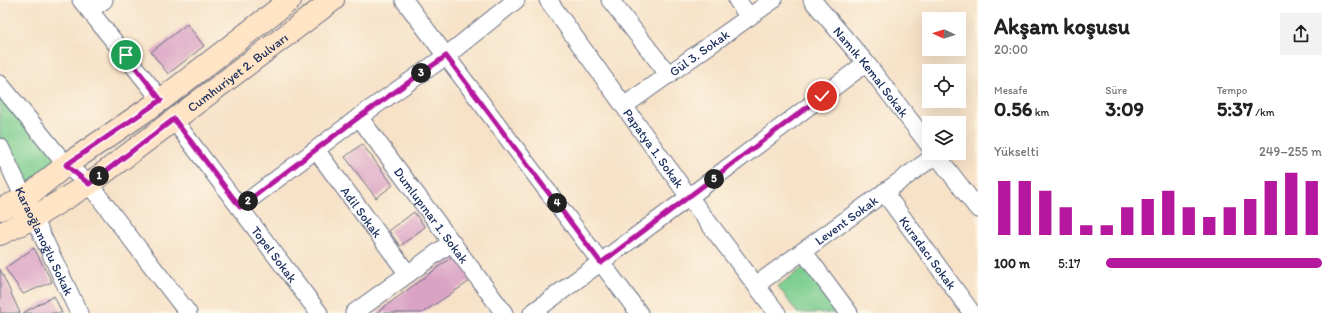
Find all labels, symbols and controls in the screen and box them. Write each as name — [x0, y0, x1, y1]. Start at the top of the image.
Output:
north arrow — [922, 12, 966, 56]
map controls — [922, 12, 966, 160]
text: Akşam koşusu — [994, 13, 1130, 40]
button: share — [1280, 13, 1322, 55]
street label: Namık Kemal Sokak — [831, 23, 912, 120]
street label: Gül 3. Sokak — [666, 26, 732, 79]
street label: Cumhuriyet 2. Bulvarı — [184, 29, 291, 115]
pin — [109, 38, 143, 72]
text: 20:00 — [994, 42, 1028, 57]
icon: arrive — [115, 44, 137, 66]
pin: 3 — [411, 63, 431, 83]
button: locate — [922, 64, 966, 108]
text: 3 — [418, 66, 424, 79]
pin — [805, 79, 839, 113]
text: Mesafe — [994, 84, 1028, 97]
text: Süre — [1105, 84, 1127, 97]
text: Tempo — [1217, 84, 1247, 97]
icon: check — [811, 85, 833, 107]
text: 0.56 — [994, 97, 1032, 121]
text: 3:09 — [1105, 97, 1144, 121]
text: 5:37 — [1217, 97, 1253, 121]
street label: Papatya 1. Sokak — [621, 106, 688, 191]
text: km — [1032, 106, 1049, 119]
text: /km — [1253, 106, 1275, 119]
button: layers — [922, 116, 966, 160]
text: Yükselti — [994, 144, 1039, 159]
text: 249–255 m — [1259, 144, 1322, 159]
street label: Dumlupınar 1. Sokak — [391, 164, 472, 266]
pin: 1 — [89, 166, 109, 186]
text: 1 — [96, 169, 102, 182]
pin: 5 — [704, 169, 724, 189]
text: 5 — [711, 172, 717, 185]
street label: Adil Sokak — [338, 183, 386, 240]
street label: Karaoğlanoğlu Sokak — [12, 184, 77, 298]
pin: 2 — [238, 191, 258, 211]
street label: Levent Sokak — [812, 192, 881, 248]
pin: 4 — [547, 193, 567, 213]
text: 2 — [245, 194, 251, 207]
text: 4 — [554, 196, 560, 209]
street label: Kuradacı Sokak — [897, 213, 960, 292]
street label: Topel Sokak — [249, 223, 301, 285]
text: 100 m — [994, 256, 1030, 271]
text: 5:17 — [1058, 256, 1081, 271]

